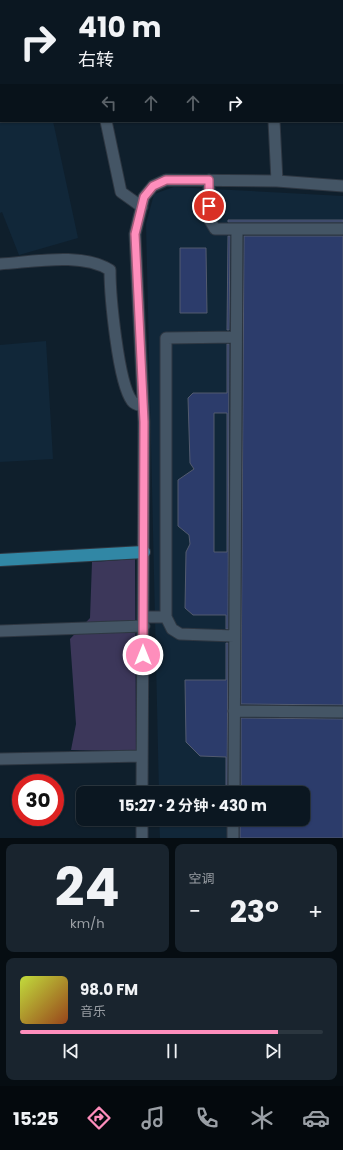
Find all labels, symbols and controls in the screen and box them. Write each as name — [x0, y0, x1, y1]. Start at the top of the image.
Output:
text: 410 m — [78, 8, 161, 47]
icon: right — [12, 16, 64, 68]
text: 右转 — [78, 47, 114, 72]
icon: left — [98, 92, 120, 114]
icon: ahead — [140, 92, 162, 114]
icon: ahead — [182, 92, 204, 114]
icon: right — [224, 92, 246, 114]
pin — [192, 189, 226, 223]
icon: arrive — [198, 195, 220, 217]
position arrow — [122, 634, 164, 676]
speed limit sign: 30 — [12, 774, 64, 826]
text: 15:27 · 2 分钟 · 430 m — [119, 795, 267, 816]
text: 24 — [55, 851, 120, 924]
text: 空调 — [189, 869, 215, 888]
text: 23° — [230, 890, 279, 933]
text: − — [189, 896, 201, 927]
text: + — [308, 896, 323, 927]
text: km/h — [70, 914, 105, 933]
text: 98.0 FM — [80, 979, 138, 1000]
text: 音乐 — [80, 1002, 106, 1021]
icon: previous — [60, 1040, 82, 1062]
icon: pause — [161, 1040, 183, 1062]
icon: next — [262, 1040, 284, 1062]
icon: directions — [85, 1104, 113, 1132]
icon: music — [139, 1104, 167, 1132]
icon: phone — [193, 1104, 221, 1132]
icon: climate — [248, 1104, 276, 1132]
icon: car — [302, 1104, 330, 1132]
text: 15:25 — [13, 1106, 59, 1131]

